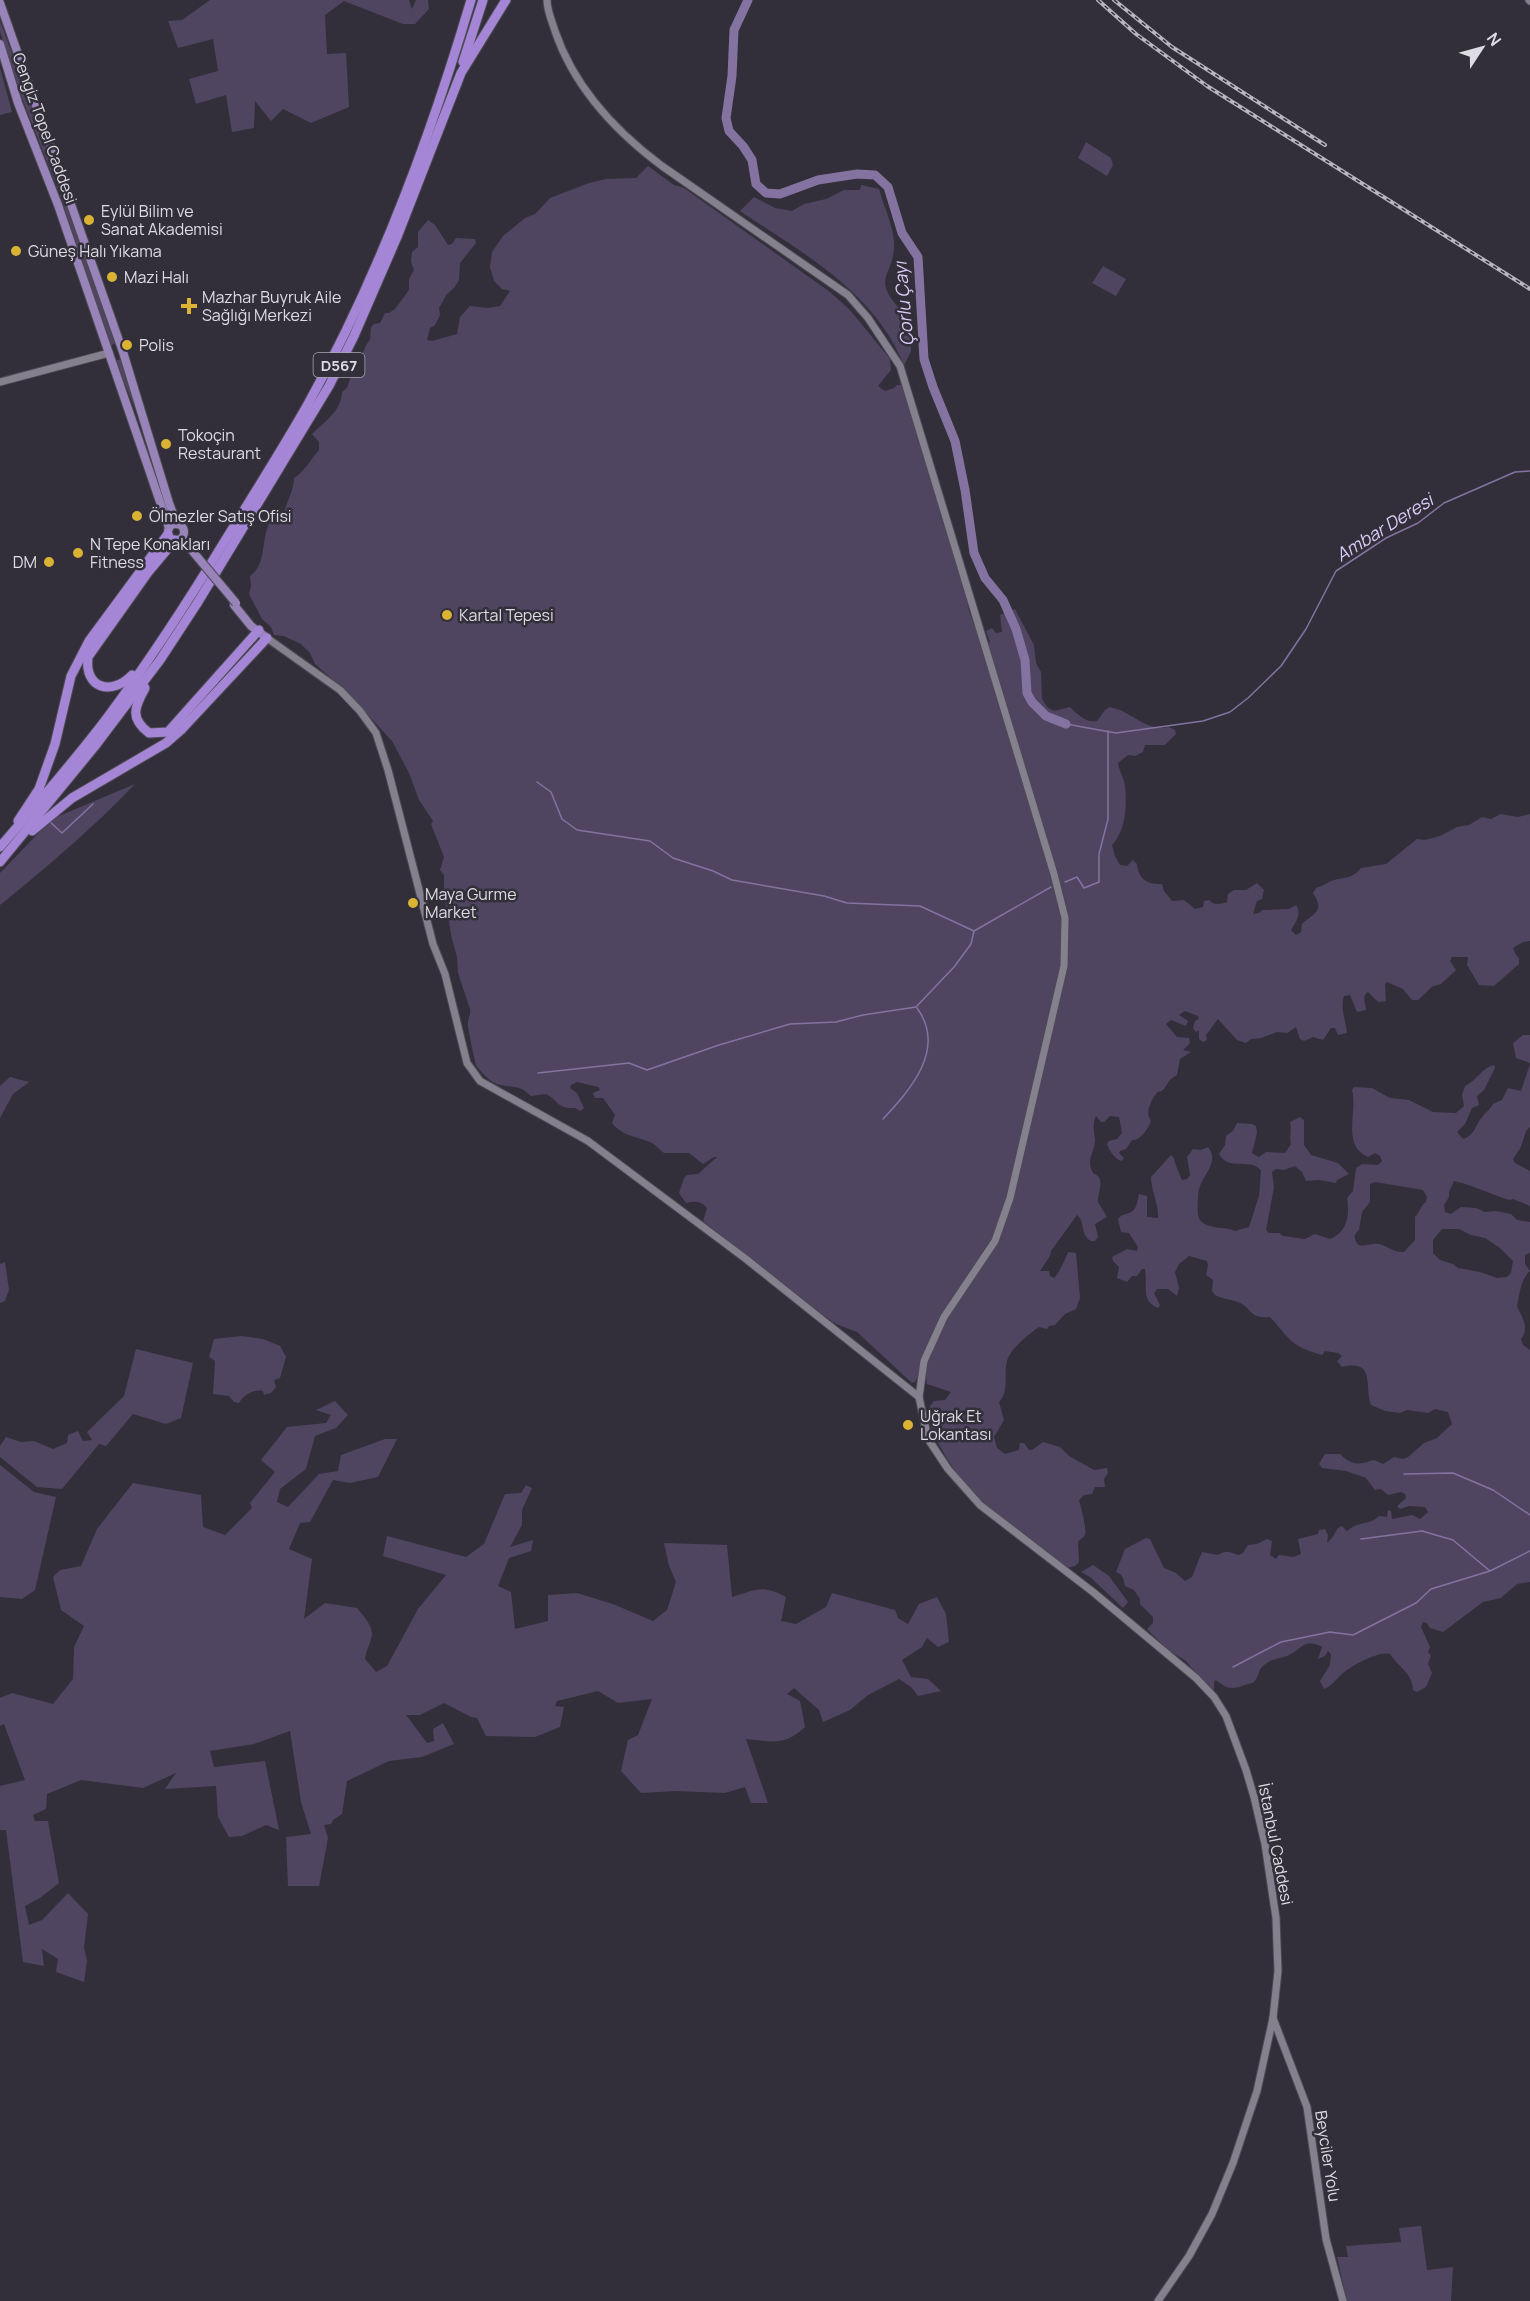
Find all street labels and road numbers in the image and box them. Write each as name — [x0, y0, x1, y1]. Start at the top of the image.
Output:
street label: Cengiz Topel Caddesi — [7, 49, 83, 207]
road number: D567 — [314, 353, 364, 377]
street label: İstanbul Caddesi — [1253, 1781, 1299, 1907]
street label: Beyciler Yolu — [1310, 2109, 1346, 2203]

